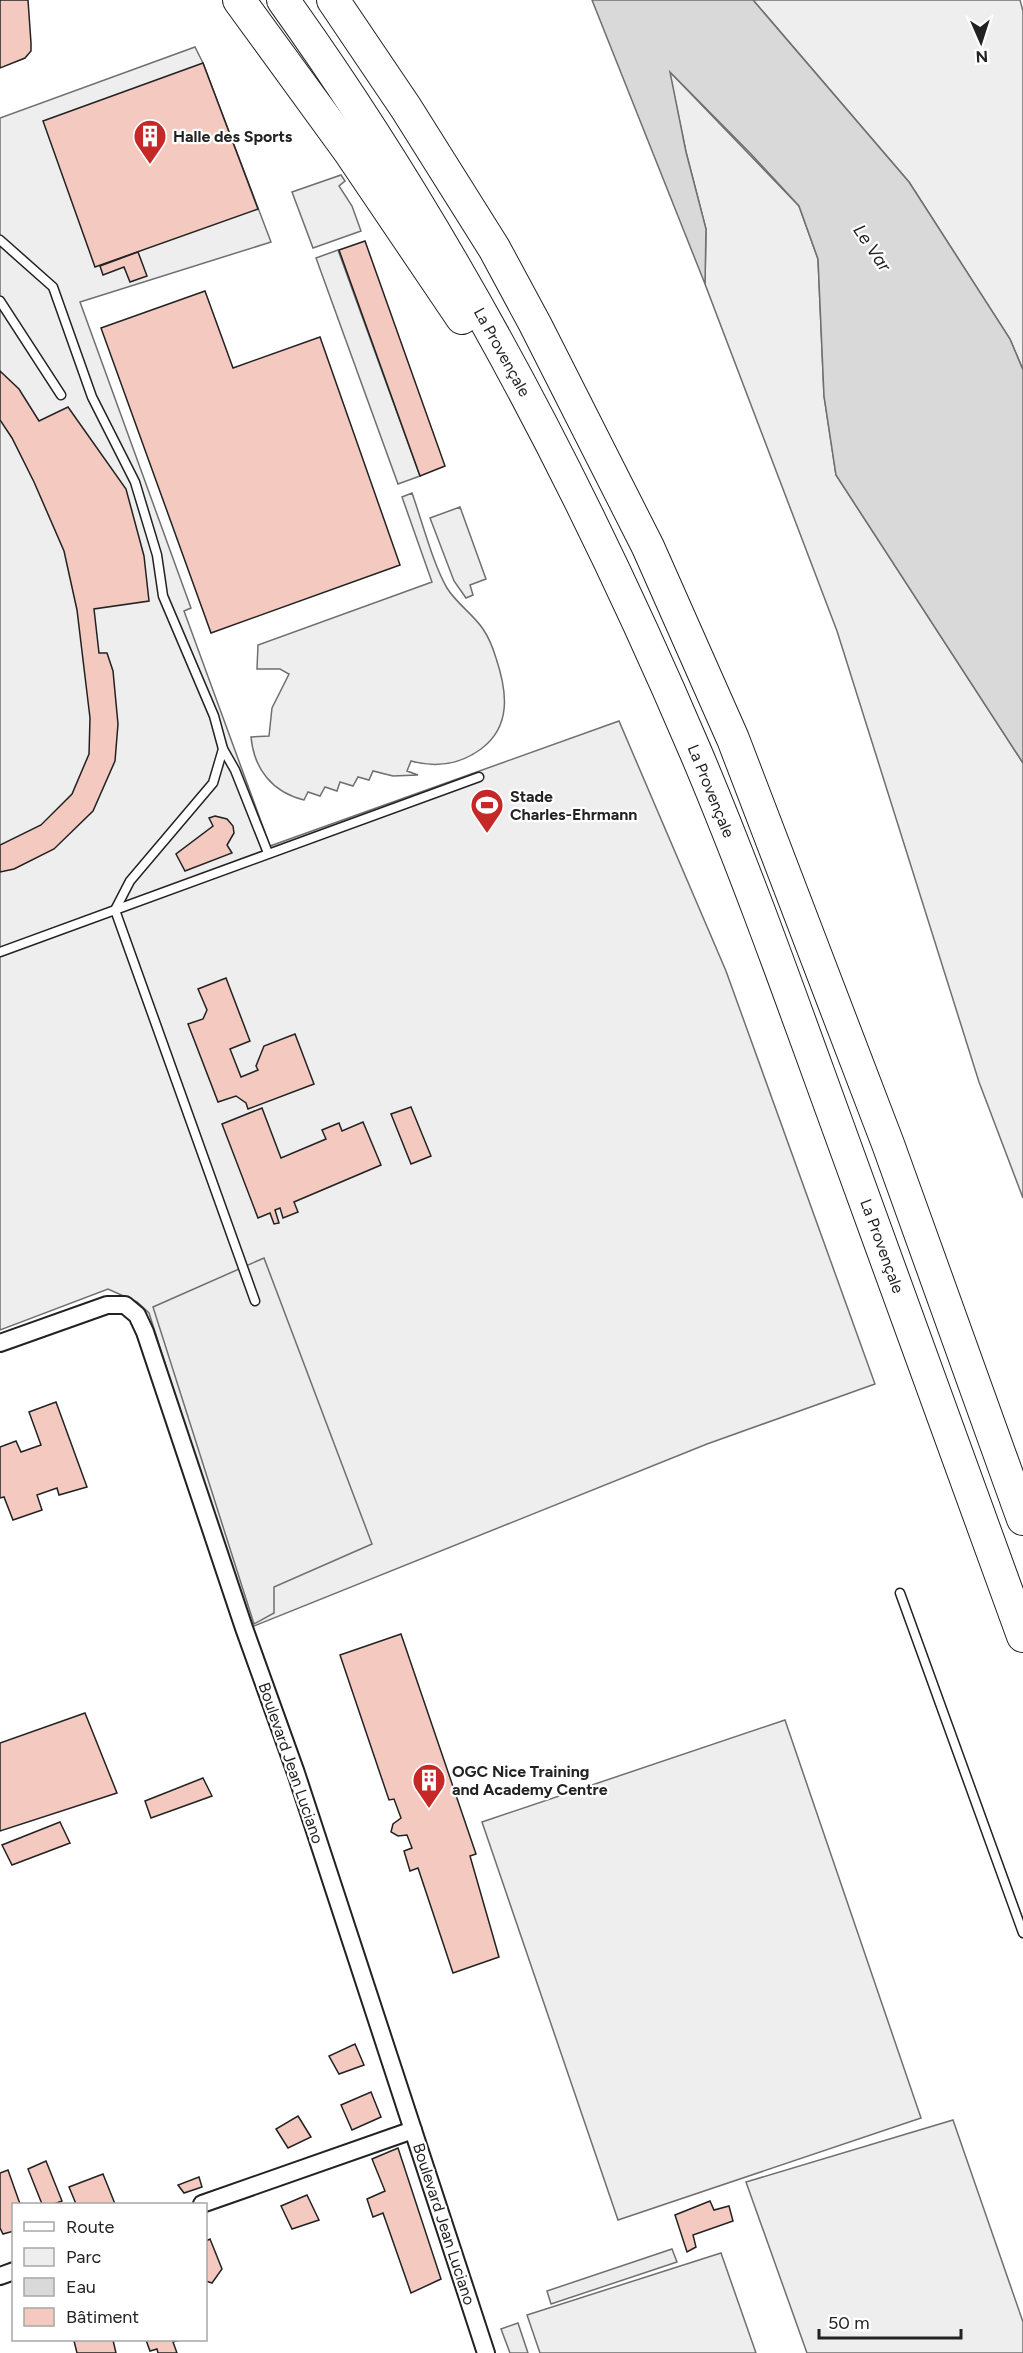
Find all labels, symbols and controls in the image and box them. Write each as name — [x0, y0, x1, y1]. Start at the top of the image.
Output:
north arrow — [951, 12, 1011, 72]
text: N — [975, 47, 988, 66]
building icon: Halle des Sports — [132, 118, 168, 165]
place label: Halle des Sports — [173, 127, 293, 146]
water label: Le Var — [848, 220, 896, 276]
street label: La Provençale — [470, 304, 534, 400]
street label: La Provençale — [684, 742, 738, 841]
sports icon: Stade Charles-Ehrmann — [469, 787, 505, 834]
place label: Stade Charles-Ehrmann — [510, 787, 637, 824]
street label: La Provençale — [856, 1196, 908, 1296]
street label: Boulevard Jean Luciano — [254, 1680, 328, 1846]
building icon: OGC Nice Training and Academy Centre — [411, 1762, 447, 1809]
place label: OGC Nice Training and Academy Centre — [452, 1762, 608, 1799]
street label: Boulevard Jean Luciano — [409, 2141, 479, 2307]
legend — [12, 2203, 207, 2341]
text: Route — [66, 2216, 115, 2238]
text: Parc — [66, 2246, 102, 2268]
text: Eau — [66, 2276, 96, 2298]
scale bar — [819, 2302, 962, 2340]
text: Bâtiment — [66, 2306, 139, 2328]
text: 50 m — [828, 2312, 870, 2334]

